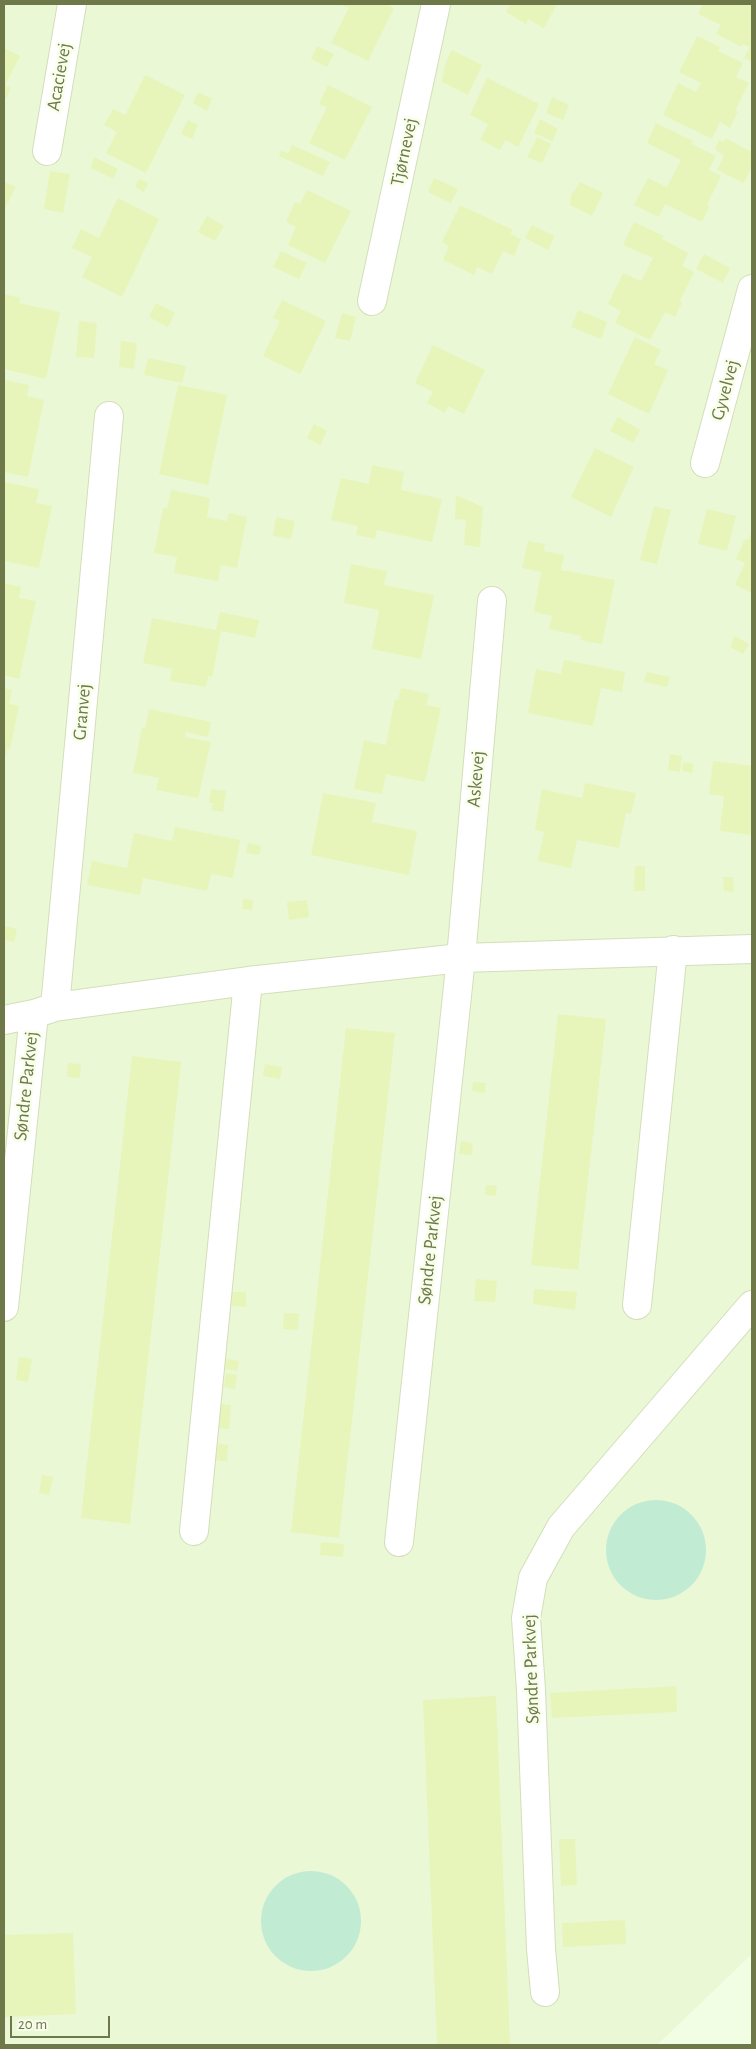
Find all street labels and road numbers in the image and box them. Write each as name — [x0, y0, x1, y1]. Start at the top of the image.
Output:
street label: Acacievej — [42, 41, 76, 113]
street label: Tjørnevej — [386, 116, 422, 188]
street label: Gyvelvej — [706, 357, 744, 423]
street label: Granvej — [68, 683, 96, 741]
street label: Askevej — [462, 750, 490, 808]
street label: Søndre Parkvej — [9, 1030, 43, 1142]
street label: Søndre Parkvej — [413, 1194, 447, 1306]
street label: Søndre Parkvej — [518, 1614, 544, 1724]

